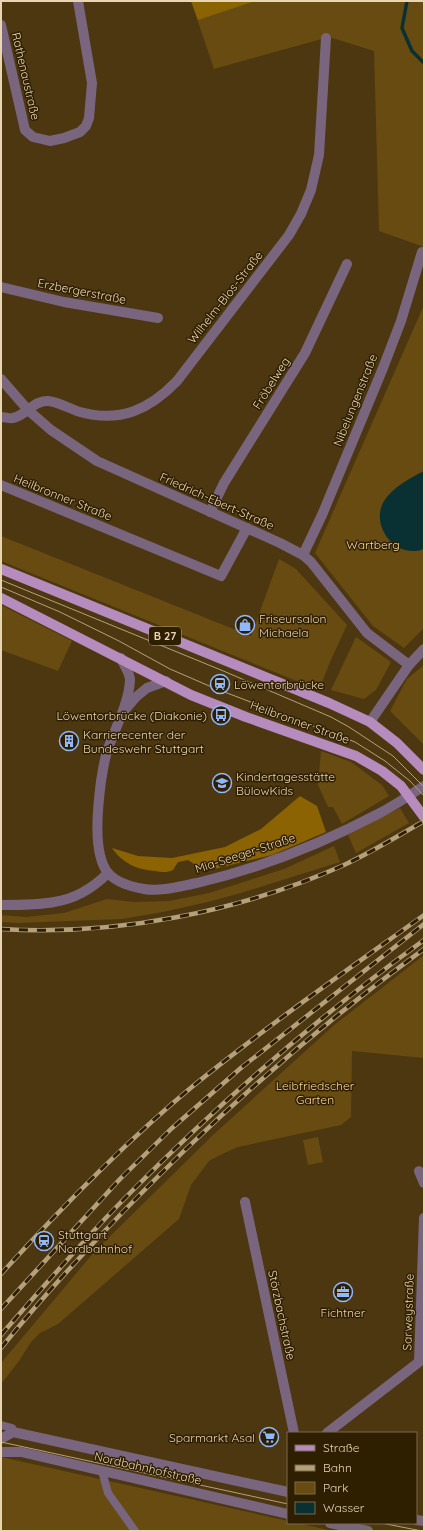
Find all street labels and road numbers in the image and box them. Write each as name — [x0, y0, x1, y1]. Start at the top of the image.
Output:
street label: Rathenaustraße — [9, 31, 43, 121]
street label: Wilhelm-Blos-Straße — [184, 248, 266, 346]
street label: Erzbergerstraße — [36, 275, 128, 307]
street label: Nibelungenstraße — [330, 351, 380, 448]
street label: Fröbelweg — [249, 354, 293, 412]
street label: Friedrich-Ebert-Straße — [157, 469, 277, 533]
street label: Heilbronner Straße — [12, 470, 115, 524]
road number: B 27 — [149, 627, 181, 645]
street label: Heilbronner Straße — [248, 697, 352, 747]
street label: Mia-Seeger-Straße — [193, 830, 297, 876]
street label: Störzbachstraße — [265, 1269, 299, 1362]
street label: Sarweystraße — [399, 1273, 417, 1351]
street label: Nordbahnhofstraße — [93, 1448, 203, 1488]

